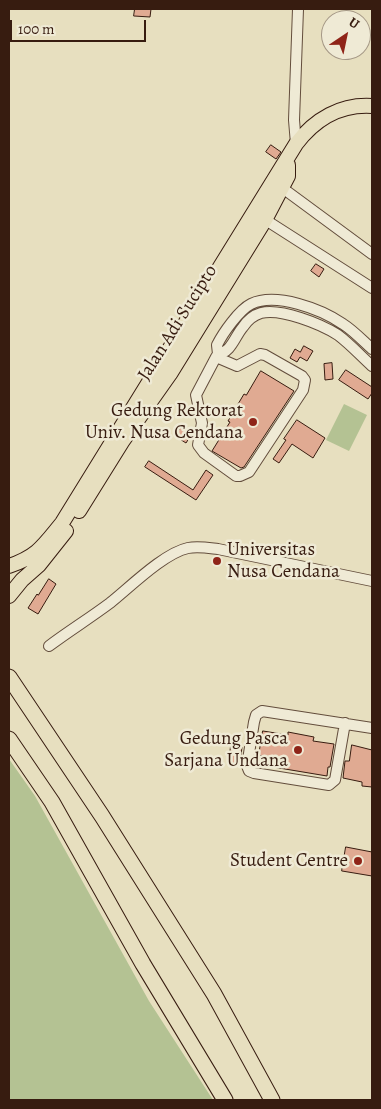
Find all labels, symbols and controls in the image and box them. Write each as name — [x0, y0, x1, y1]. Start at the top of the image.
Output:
scale bar — [12, 10, 149, 42]
north arrow — [321, 10, 371, 60]
text: U — [345, 13, 363, 33]
text: 100 m — [18, 19, 55, 39]
street label: Jalan Adi Sucipto — [133, 261, 223, 385]
place label: Gedung Rektorat Univ. Nusa Cendana — [85, 400, 243, 444]
marker: Gedung Rektorat Univ. Nusa Cendana — [247, 416, 259, 428]
place label: Universitas Nusa Cendana — [227, 539, 340, 583]
marker: Universitas Nusa Cendana — [211, 555, 223, 567]
place label: Gedung Pasca Sarjana Undana — [164, 728, 288, 772]
marker: Gedung Pasca Sarjana Undana — [292, 744, 304, 756]
place label: Student Centre — [230, 850, 348, 872]
marker: Student Centre — [352, 855, 364, 867]

